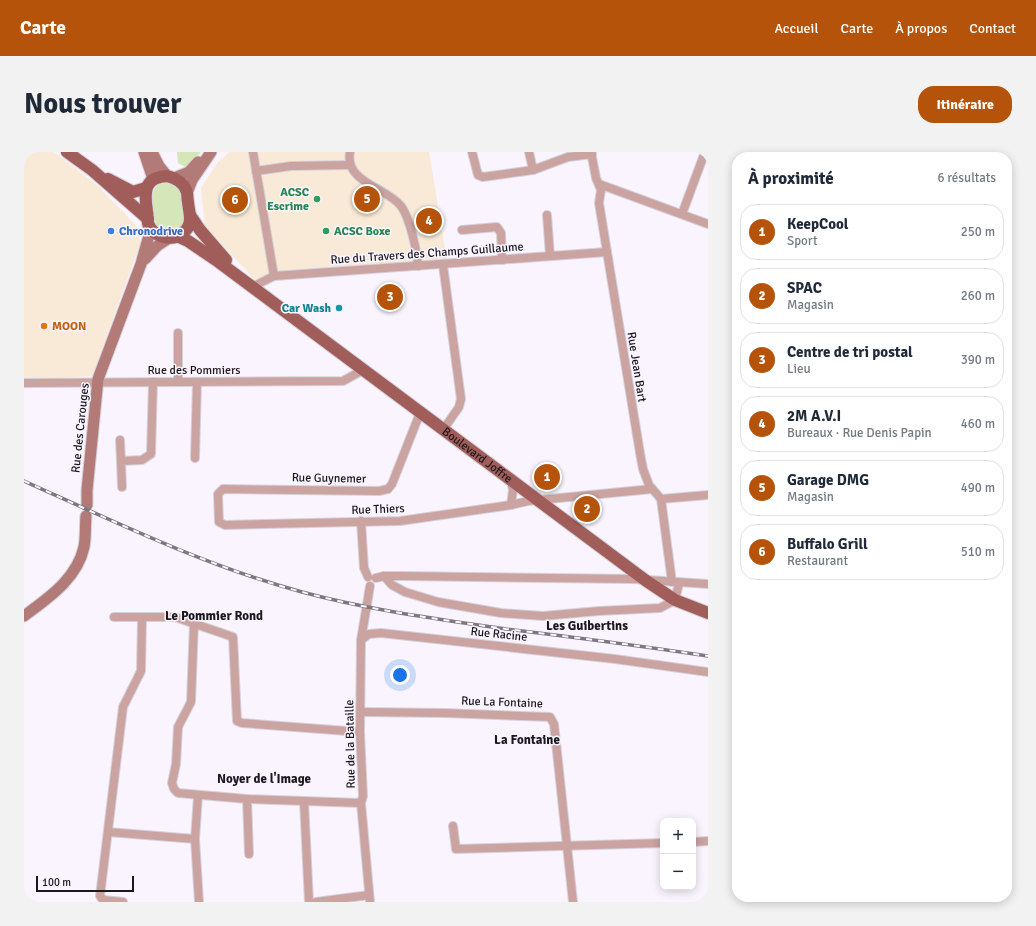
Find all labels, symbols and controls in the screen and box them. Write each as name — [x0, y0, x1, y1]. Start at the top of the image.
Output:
text: Carte — [20, 16, 66, 40]
text: Accueil — [774, 20, 819, 37]
text: Carte — [841, 20, 873, 37]
text: À propos — [895, 20, 947, 37]
text: Contact — [969, 20, 1016, 37]
button: Itinéraire — [918, 86, 1012, 123]
text: Nous trouver — [24, 87, 181, 121]
text: À proximité — [748, 168, 834, 189]
text: 6 résultats — [937, 170, 996, 186]
pin: 5 — [354, 184, 380, 214]
pin: 6 — [222, 185, 248, 215]
place label: ACSC Escrime — [267, 185, 310, 214]
marker: ACSC Escrime — [312, 194, 322, 204]
pin: 4 — [416, 206, 442, 236]
text: KeepCool — [787, 215, 849, 233]
place label: Chronodrive — [119, 224, 183, 239]
place label: ACSC Boxe — [334, 224, 391, 239]
text: 1 — [758, 224, 766, 240]
text: 250 m — [961, 224, 995, 240]
marker: Chronodrive — [106, 226, 116, 236]
marker: ACSC Boxe — [321, 226, 331, 236]
text: Sport — [787, 233, 817, 249]
street label: Rue du Travers des Champs Guillaume — [330, 239, 524, 268]
text: SPAC — [787, 279, 822, 297]
pin: 3 — [377, 282, 403, 312]
text: 2 — [758, 288, 766, 304]
text: 260 m — [961, 288, 995, 304]
text: Magasin — [787, 297, 834, 313]
place label: Car Wash — [282, 301, 331, 316]
marker: Car Wash — [334, 303, 344, 313]
place label: MOON — [52, 319, 86, 334]
marker: MOON — [39, 321, 49, 331]
street label: Rue Jean Bart — [624, 331, 649, 403]
text: Centre de tri postal — [787, 343, 913, 361]
text: 3 — [758, 352, 766, 368]
text: 390 m — [961, 352, 995, 368]
text: Lieu — [787, 361, 811, 377]
street label: Rue des Pommiers — [147, 363, 241, 378]
street label: Rue des Carouges — [68, 382, 93, 474]
text: 2M A.V.I — [787, 407, 841, 425]
text: 4 — [758, 416, 766, 432]
text: 460 m — [961, 416, 995, 432]
street label: Boulevard Joffre — [439, 424, 515, 486]
text: Bureaux · Rue Denis Papin — [787, 425, 932, 441]
pin: 1 — [534, 462, 560, 492]
street label: Rue Guynemer — [292, 470, 367, 487]
text: Garage DMG — [787, 471, 869, 489]
text: 5 — [758, 480, 766, 496]
text: 490 m — [961, 480, 995, 496]
text: Magasin — [787, 489, 834, 505]
pin: 2 — [574, 494, 600, 524]
street label: Rue Thiers — [351, 501, 405, 518]
text: Buffalo Grill — [787, 535, 868, 553]
text: 6 — [758, 544, 766, 560]
text: 510 m — [961, 544, 995, 560]
text: Restaurant — [787, 553, 848, 569]
district label: Le Pommier Rond — [165, 608, 263, 624]
district label: Les Guibertins — [546, 618, 628, 634]
street label: Rue Racine — [470, 624, 528, 645]
your location — [390, 665, 410, 685]
street label: Rue La Fontaine — [461, 694, 543, 711]
street label: Rue de la Bataille — [342, 699, 359, 789]
district label: La Fontaine — [494, 732, 560, 748]
district label: Noyer de l'Image — [217, 771, 312, 787]
map controls — [660, 818, 696, 890]
button: + — [660, 818, 696, 854]
button: − — [660, 854, 696, 890]
scale bar — [36, 874, 134, 893]
text: 100 m — [42, 876, 71, 889]

